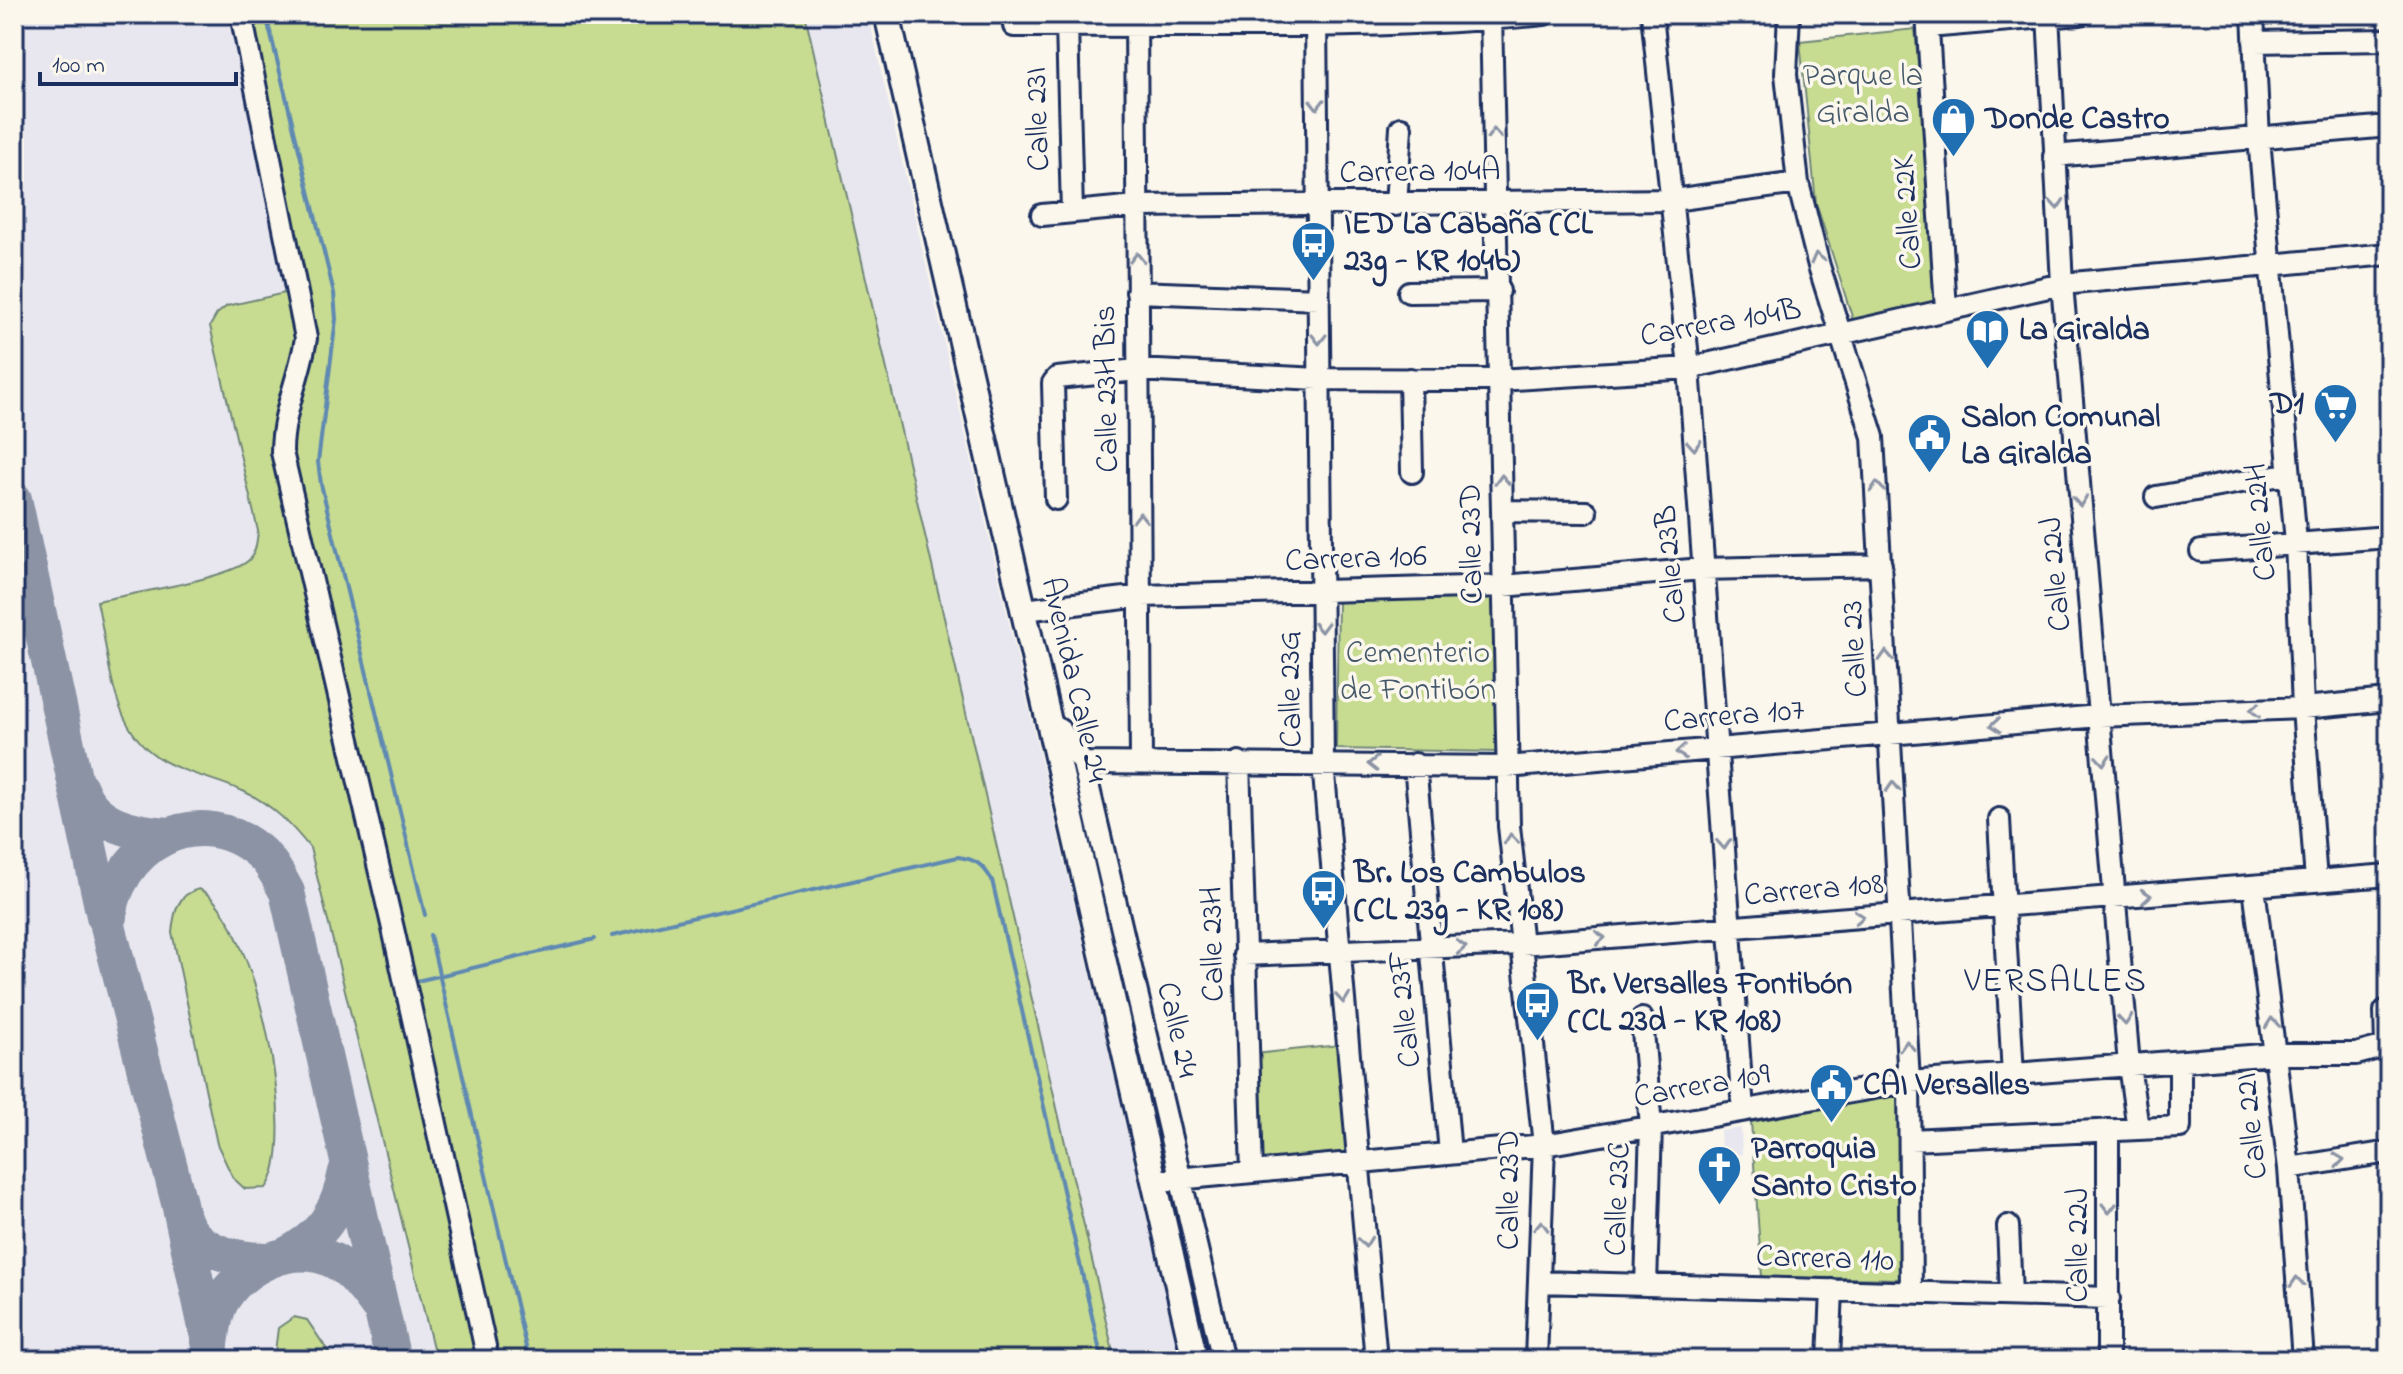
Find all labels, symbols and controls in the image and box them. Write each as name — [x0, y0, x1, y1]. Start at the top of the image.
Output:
scale bar — [40, 36, 236, 86]
text: 100 m — [52, 49, 105, 84]
park label: Parque la Giralda — [1803, 54, 1923, 138]
street label: Calle 23I — [1014, 66, 1064, 172]
shop icon: Donde Castro — [1930, 96, 1978, 159]
place label: Donde Castro — [1983, 97, 2170, 144]
one-way arrow — [1309, 98, 1326, 111]
one-way arrow — [1485, 127, 1502, 140]
street label: Carrera 104A — [1339, 148, 1501, 198]
street label: Calle 22K — [1882, 152, 1936, 271]
one-way arrow — [2048, 198, 2065, 211]
place label: IED La Cabaña (CL 23g - KR 104b) — [1343, 202, 1594, 287]
bus stop icon: IED La Cabaña (CL 23g - KR 104b) — [1289, 219, 1337, 282]
one-way arrow — [1128, 251, 1146, 264]
one-way arrow — [1810, 252, 1827, 265]
street label: Carrera 104B — [1637, 287, 1805, 361]
street label: Calle 23H Bis — [1083, 305, 1133, 473]
library icon: La Giralda — [1964, 307, 2012, 370]
place label: La Giralda — [2019, 308, 2150, 355]
one-way arrow — [1310, 333, 1328, 346]
supermarket icon: D1 — [2311, 381, 2359, 444]
place label: D1 — [2268, 382, 2304, 429]
place label: Salon Comunal La Giralda — [1961, 395, 2160, 479]
public building icon: Salon Comunal La Giralda — [1906, 412, 1954, 475]
one-way arrow — [1685, 439, 1702, 452]
street label: Calle 22H — [2233, 461, 2291, 583]
one-way arrow — [1494, 473, 1511, 486]
one-way arrow — [1868, 480, 1885, 493]
street label: Calle 23D — [1448, 483, 1498, 605]
one-way arrow — [2072, 495, 2089, 508]
street label: Calle 23B — [1643, 503, 1701, 625]
one-way arrow — [1131, 511, 1149, 524]
street label: Calle 22J — [2029, 514, 2085, 634]
street label: Carrera 106 — [1284, 534, 1428, 586]
street label: Avenida Calle 24 — [1027, 573, 1119, 787]
street label: Calle 23 — [1830, 599, 1882, 699]
one-way arrow — [1313, 621, 1330, 634]
street label: Calle 23G — [1267, 630, 1317, 748]
park label: Cementerio de Fontibón — [1340, 631, 1496, 715]
one-way arrow — [1878, 649, 1895, 662]
street label: Carrera 107 — [1662, 687, 1806, 747]
one-way arrow — [2248, 701, 2261, 718]
one-way arrow — [1989, 716, 2002, 733]
one-way arrow — [1674, 743, 1687, 760]
one-way arrow — [2094, 754, 2111, 767]
one-way arrow — [1366, 755, 1379, 772]
one-way arrow — [1885, 780, 1902, 793]
one-way arrow — [1502, 832, 1519, 845]
one-way arrow — [1715, 838, 1732, 851]
place label: Br. Los Cambulos (CL 23g - KR 108) — [1352, 851, 1586, 936]
street label: Carrera 108 — [1742, 861, 1886, 921]
bus stop icon: Br. Los Cambulos (CL 23g - KR 108) — [1299, 868, 1347, 931]
street label: Calle 23H — [1189, 886, 1239, 1002]
one-way arrow — [2140, 888, 2153, 905]
one-way arrow — [1853, 909, 1866, 926]
one-way arrow — [1594, 930, 1607, 947]
one-way arrow — [1455, 939, 1468, 956]
street label: Calle 23F — [1376, 948, 1436, 1070]
district label: VERSALLES — [1963, 958, 2148, 1008]
place label: Br. Versalles Fontibón (CL 23d - KR 108) — [1566, 962, 1853, 1046]
street label: Calle 24 — [1142, 977, 1210, 1083]
bus stop icon: Br. Versalles Fontibón (CL 23d - KR 108) — [1513, 979, 1561, 1042]
one-way arrow — [1334, 992, 1351, 1005]
one-way arrow — [2116, 1013, 2133, 1026]
one-way arrow — [2264, 1017, 2281, 1030]
one-way arrow — [1899, 1039, 1916, 1052]
street label: Carrera 109 — [1630, 1052, 1774, 1122]
public building icon: CAI Versalles — [1808, 1062, 1856, 1125]
place label: CAI Versalles — [1863, 1063, 2030, 1110]
street label: Calle 22I — [2224, 1070, 2282, 1182]
place label: Parroquia Santo Cristo — [1751, 1127, 1917, 1211]
street label: Calle 23D — [1487, 1130, 1534, 1250]
street label: Calle 23C — [1594, 1141, 1644, 1257]
church icon: Parroquia Santo Cristo — [1696, 1144, 1744, 1207]
one-way arrow — [2332, 1152, 2346, 1169]
street label: Calle 22J — [2056, 1187, 2103, 1303]
one-way arrow — [2100, 1202, 2118, 1215]
one-way arrow — [1532, 1219, 1550, 1232]
street label: Carrera 110 — [1755, 1234, 1895, 1286]
one-way arrow — [1356, 1236, 1373, 1249]
one-way arrow — [2289, 1275, 2306, 1288]

